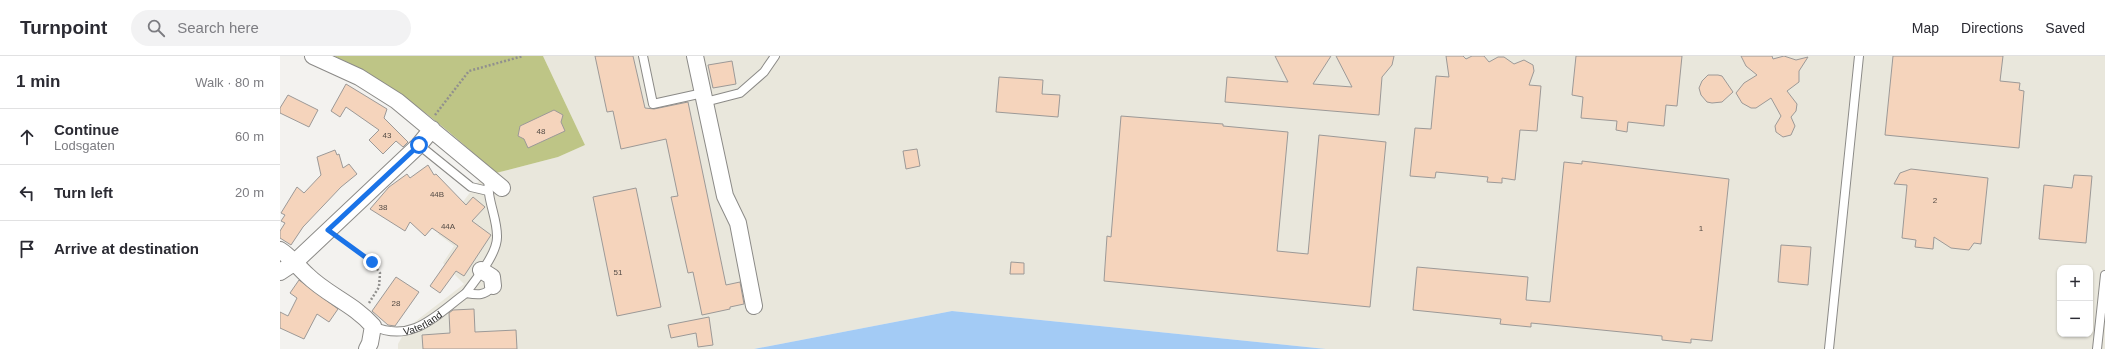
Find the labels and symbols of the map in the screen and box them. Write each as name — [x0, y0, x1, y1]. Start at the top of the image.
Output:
house number: 48 — [537, 127, 546, 136]
house number: 43 — [383, 131, 392, 140]
route start — [410, 136, 428, 154]
house number: 44B — [430, 190, 444, 199]
house number: 2 — [1933, 196, 1938, 205]
house number: 38 — [379, 203, 388, 212]
house number: 44A — [441, 222, 456, 231]
house number: 1 — [1699, 224, 1704, 233]
route end — [363, 253, 381, 271]
house number: 51 — [614, 268, 623, 277]
house number: 28 — [392, 299, 401, 308]
street label: Vaterland — [402, 308, 444, 337]

